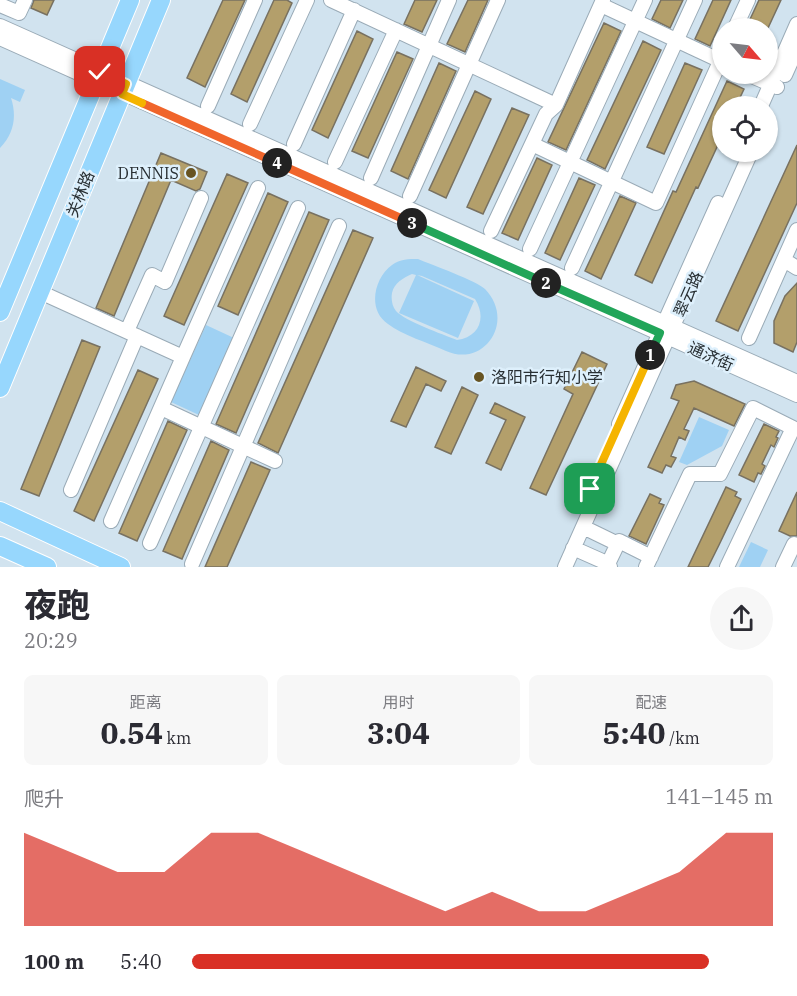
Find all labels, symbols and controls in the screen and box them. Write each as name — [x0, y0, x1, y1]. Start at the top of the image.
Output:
north arrow — [712, 18, 778, 84]
map controls — [712, 18, 778, 162]
pin — [74, 46, 125, 97]
icon: check — [83, 55, 116, 88]
button: locate — [712, 96, 778, 162]
pin: 4 — [262, 148, 292, 178]
text: 4 — [272, 153, 282, 173]
place label: DENNIS — [118, 163, 179, 183]
marker: DENNIS — [184, 166, 198, 180]
street label: 关林路 — [62, 168, 98, 220]
pin: 3 — [397, 208, 427, 238]
text: 3 — [407, 213, 417, 233]
pin: 2 — [531, 268, 561, 298]
street label: 翠云路 — [669, 268, 707, 320]
text: 2 — [541, 273, 551, 293]
street label: 通济街 — [685, 337, 737, 375]
pin: 1 — [635, 340, 665, 370]
text: 1 — [645, 345, 655, 365]
place label: 洛阳市行知小学 — [491, 367, 603, 387]
marker: 洛阳市行知小学 — [472, 370, 486, 384]
pin — [564, 463, 615, 514]
icon: arrive — [573, 472, 606, 505]
text: 夜跑 — [24, 583, 90, 626]
button: share — [710, 587, 773, 650]
text: 20:29 — [24, 627, 78, 654]
text: 距离 — [130, 692, 162, 712]
text: 用时 — [382, 692, 415, 712]
text: 配速 — [635, 692, 667, 712]
text: 0.54 — [100, 713, 163, 752]
text: 3:04 — [367, 713, 430, 752]
text: 5:40 — [603, 713, 666, 752]
text: km — [163, 728, 191, 748]
text: /km — [666, 728, 700, 748]
text: 141–145 m — [666, 783, 773, 810]
text: 爬升 — [24, 785, 64, 812]
text: 100 m — [24, 948, 84, 975]
text: 5:40 — [120, 948, 162, 975]

